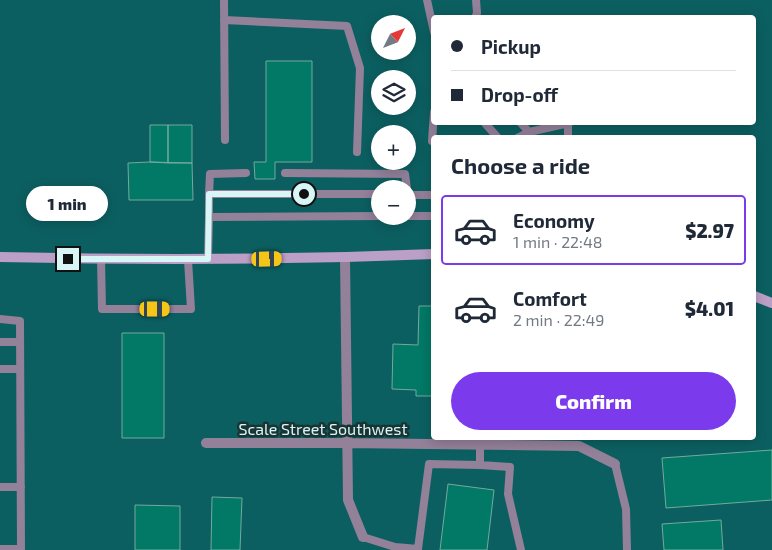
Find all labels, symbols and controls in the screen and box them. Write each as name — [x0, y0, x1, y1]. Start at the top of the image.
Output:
north arrow — [371, 15, 416, 60]
map controls — [371, 15, 416, 225]
text: Pickup — [481, 35, 541, 58]
button: layers — [371, 70, 416, 115]
text: Drop-off — [481, 83, 558, 106]
button: + — [371, 125, 416, 170]
text: Choose a ride — [451, 152, 590, 178]
button: − — [371, 180, 416, 225]
route start — [293, 183, 315, 205]
callout: 1 min — [27, 186, 109, 222]
text: 1 min — [47, 194, 87, 213]
icon: car — [453, 208, 498, 253]
text: Economy — [513, 209, 595, 232]
text: $2.97 — [685, 219, 734, 242]
text: 1 min · 22:48 — [513, 232, 602, 251]
route end — [57, 248, 79, 270]
car — [251, 251, 282, 267]
icon: car — [453, 286, 498, 331]
text: Comfort — [513, 287, 587, 310]
text: $4.01 — [685, 297, 734, 320]
car — [140, 302, 170, 317]
text: 2 min · 22:49 — [513, 310, 605, 329]
button: Confirm — [451, 372, 736, 430]
street label: Scale Street Southwest — [238, 419, 408, 438]

